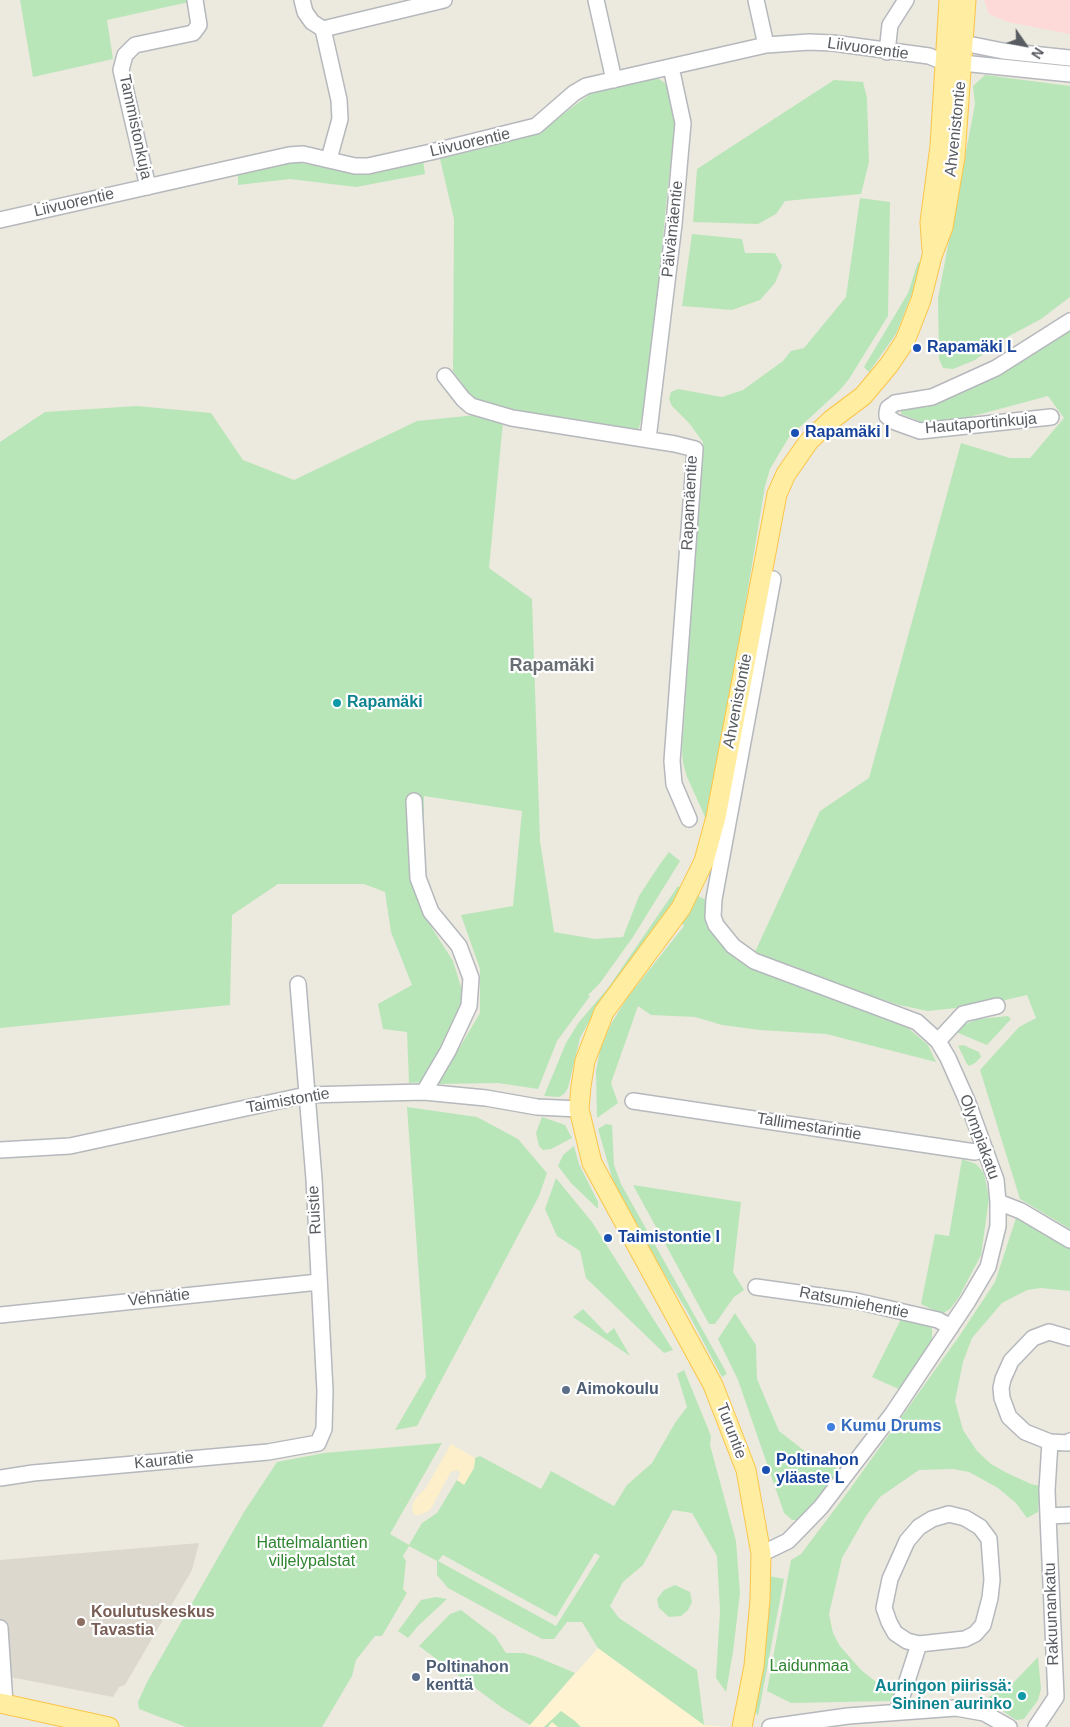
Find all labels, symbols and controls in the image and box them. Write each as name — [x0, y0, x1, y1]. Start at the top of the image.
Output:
north arrow — [1000, 20, 1050, 70]
street label: Liivuorentie — [826, 34, 910, 64]
text: N — [1028, 45, 1047, 62]
street label: Tammistonkuja — [115, 73, 155, 181]
street label: Ahvenistontie — [941, 80, 971, 178]
street label: Liivuorentie — [428, 124, 512, 162]
street label: Päivämäentie — [658, 180, 688, 278]
street label: Liivuorentie — [32, 184, 116, 222]
place label: Rapamäki L — [927, 338, 1017, 358]
marker: Rapamäki L — [911, 342, 923, 354]
street label: Hautaportinkuja — [924, 410, 1038, 438]
place label: Rapamäki I — [805, 423, 889, 443]
marker: Rapamäki I — [789, 427, 801, 439]
street label: Rapamäentie — [678, 455, 702, 551]
street label: Ahvenistontie — [719, 652, 757, 750]
district label: Rapamäki — [509, 655, 595, 677]
place label: Rapamäki — [347, 693, 423, 713]
marker: Rapamäki — [331, 697, 343, 709]
street label: Taimistontie — [245, 1084, 331, 1118]
street label: Olympiakatu — [955, 1092, 1003, 1182]
street label: Tallimestarintie — [755, 1109, 863, 1145]
street label: Ruistie — [304, 1185, 326, 1235]
place label: Taimistontie I — [618, 1228, 720, 1248]
marker: Taimistontie I — [602, 1232, 614, 1244]
street label: Ratsumiehentie — [798, 1283, 910, 1323]
street label: Vehnätie — [127, 1285, 191, 1311]
place label: Aimokoulu — [576, 1380, 659, 1400]
marker: Aimokoulu — [560, 1384, 572, 1396]
street label: Turuntie — [712, 1400, 750, 1462]
place label: Kumu Drums — [841, 1417, 941, 1437]
marker: Kumu Drums — [825, 1421, 837, 1433]
street label: Kauratie — [133, 1448, 195, 1474]
place label: Poltinahon yläaste L — [776, 1451, 859, 1489]
marker: Poltinahon yläaste L — [760, 1464, 772, 1476]
park label: Hattelmalantien viljelypalstat — [256, 1534, 368, 1572]
street label: Rakuunankatu — [1041, 1562, 1063, 1666]
place label: Koulutuskeskus Tavastia — [91, 1603, 215, 1641]
marker: Koulutuskeskus Tavastia — [75, 1616, 87, 1628]
park label: Laidunmaa — [769, 1657, 849, 1677]
place label: Poltinahon kenttä — [426, 1658, 509, 1696]
marker: Poltinahon kenttä — [410, 1671, 422, 1683]
place label: Auringon piirissä: Sininen aurinko — [875, 1677, 1012, 1715]
marker: Auringon piirissä: Sininen aurinko — [1016, 1690, 1028, 1702]

